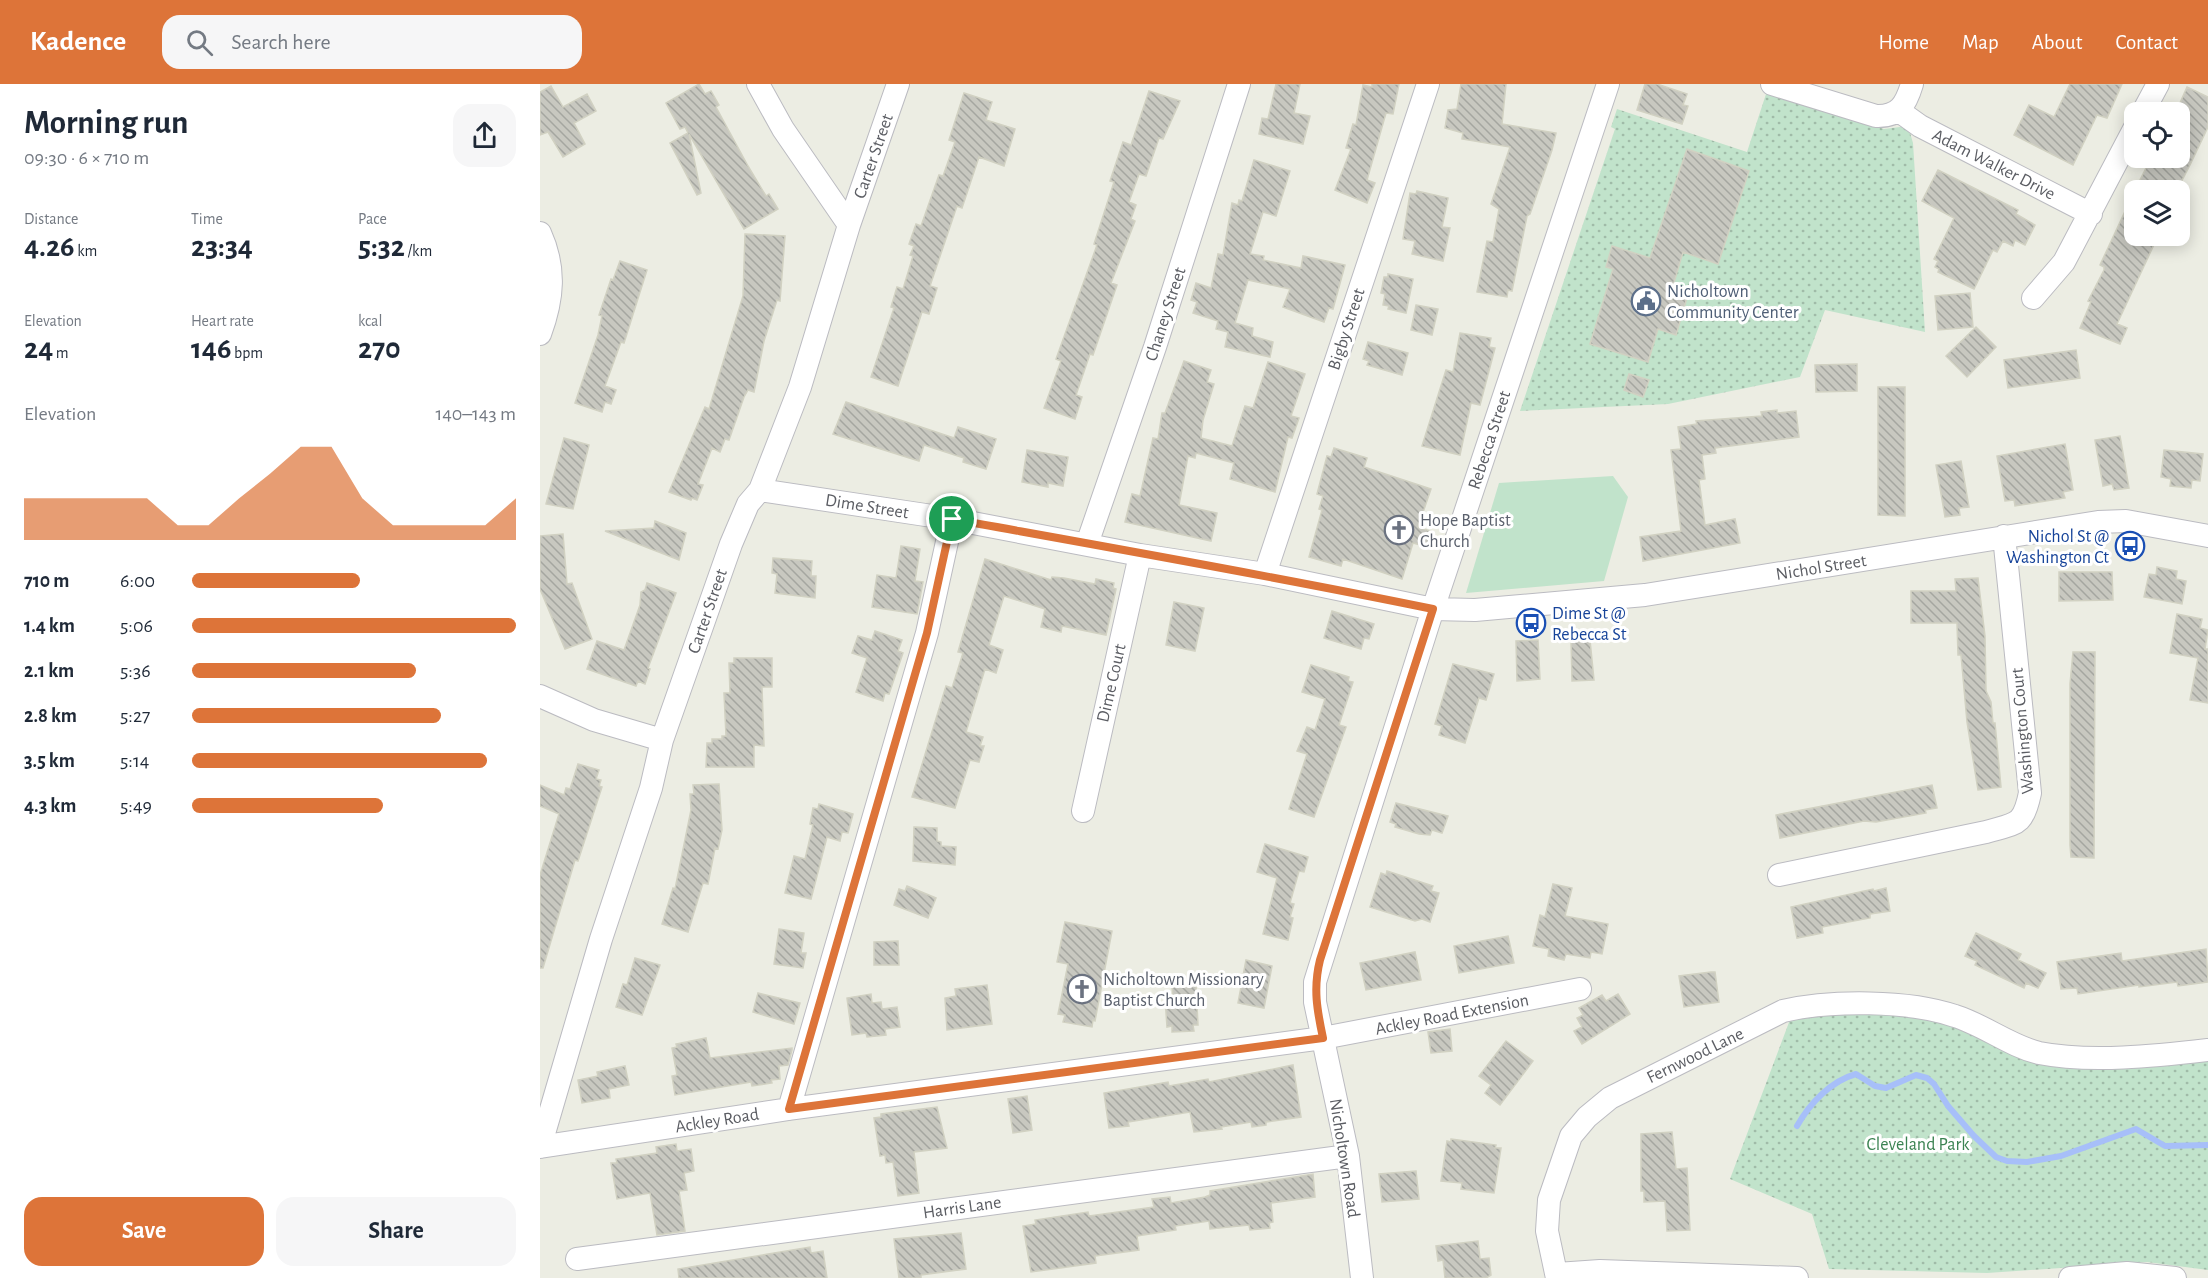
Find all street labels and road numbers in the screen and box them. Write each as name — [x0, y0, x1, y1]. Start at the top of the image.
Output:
street label: Carter Street — [851, 111, 897, 201]
street label: Adam Walker Drive — [1929, 126, 2058, 204]
street label: Chaney Street — [1142, 265, 1190, 363]
street label: Bigby Street — [1325, 286, 1369, 372]
street label: Rebecca Street — [1466, 389, 1514, 492]
street label: Dime Street — [824, 492, 910, 522]
street label: Nichol Street — [1775, 552, 1868, 584]
street label: Carter Street — [685, 566, 731, 656]
street label: Dime Court — [1094, 642, 1130, 724]
street label: Washington Court — [2008, 667, 2037, 795]
street label: Ackley Road Extension — [1374, 991, 1530, 1039]
street label: Fernwood Lane — [1644, 1025, 1747, 1087]
street label: Nicholtown Road — [1326, 1097, 1362, 1219]
street label: Ackley Road — [674, 1105, 760, 1136]
street label: Harris Lane — [922, 1194, 1002, 1222]

